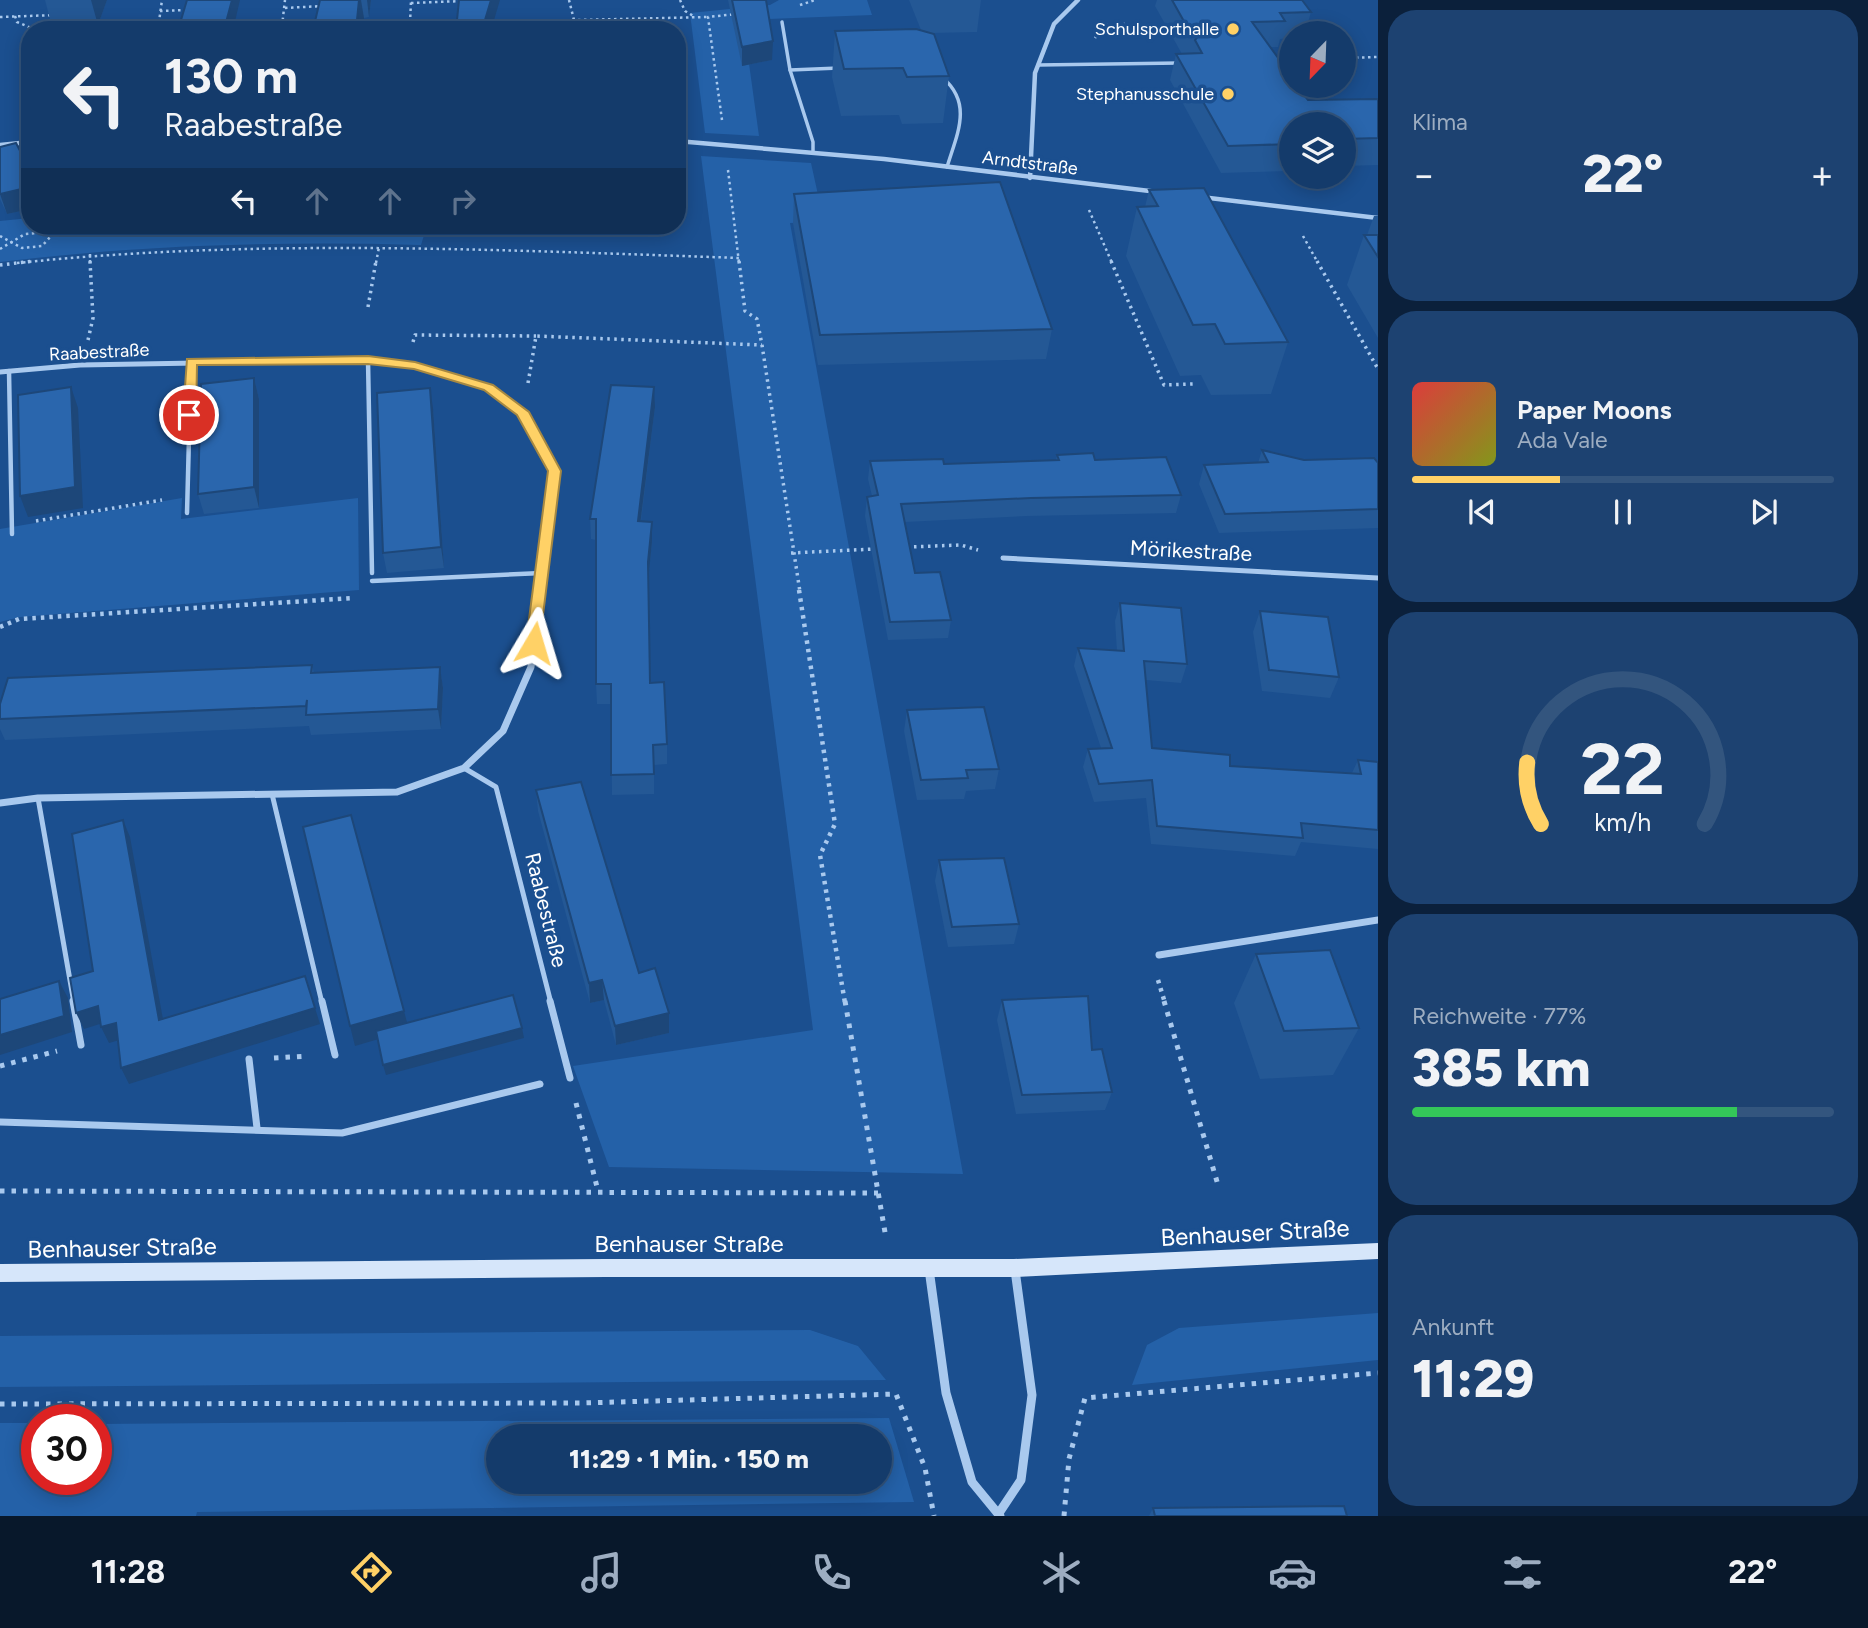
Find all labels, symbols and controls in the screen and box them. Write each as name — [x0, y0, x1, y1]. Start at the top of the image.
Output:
place label: Schulsporthalle — [1095, 18, 1219, 40]
marker: Schulsporthalle — [1225, 21, 1241, 37]
north arrow — [1279, 21, 1356, 98]
map controls — [1279, 21, 1356, 189]
text: 130 m — [164, 46, 298, 105]
icon: left — [49, 49, 140, 140]
place label: Stephanusschule — [1076, 83, 1214, 105]
marker: Stephanusschule — [1220, 86, 1236, 102]
text: Raabestraße — [164, 106, 343, 144]
text: Klima — [1412, 108, 1468, 136]
button: layers — [1279, 112, 1356, 189]
text: 22° — [1582, 143, 1664, 205]
street label: Arndtstraße — [981, 146, 1079, 180]
text: − — [1412, 152, 1436, 198]
text: + — [1810, 152, 1834, 198]
icon: left — [225, 182, 263, 220]
icon: ahead — [298, 182, 336, 220]
icon: ahead — [371, 182, 409, 220]
icon: right — [444, 182, 482, 220]
street label: Raabestraße — [48, 338, 150, 366]
pin — [159, 385, 219, 445]
text: Paper Moons — [1517, 394, 1672, 426]
icon: arrive — [170, 396, 208, 434]
text: Ada Vale — [1517, 426, 1608, 454]
icon: previous — [1463, 493, 1501, 531]
icon: pause — [1604, 493, 1642, 531]
icon: next — [1745, 493, 1783, 531]
street label: Mörikestraße — [1129, 535, 1253, 566]
position arrow — [497, 606, 571, 680]
text: 22 — [1581, 725, 1665, 812]
text: km/h — [1594, 807, 1652, 837]
street label: Raabestraße — [520, 850, 573, 970]
text: Reichweite · 77% — [1412, 1002, 1586, 1030]
text: 385 km — [1412, 1037, 1591, 1099]
street label: Benhauser Straße — [1160, 1213, 1350, 1252]
street label: Benhauser Straße — [594, 1229, 784, 1258]
street label: Benhauser Straße — [27, 1231, 217, 1264]
text: Ankunft — [1412, 1313, 1494, 1341]
text: 11:29 — [1412, 1348, 1534, 1410]
speed limit sign: 30 — [21, 1404, 112, 1495]
text: 11:29 · 1 Min. · 150 m — [569, 1443, 809, 1475]
icon: directions — [347, 1548, 396, 1597]
icon: music — [577, 1548, 626, 1597]
icon: phone — [807, 1548, 856, 1597]
icon: climate — [1037, 1548, 1086, 1597]
icon: car — [1268, 1548, 1317, 1597]
icon: filters — [1498, 1548, 1547, 1597]
text: 11:28 — [91, 1553, 165, 1591]
text: 22° — [1728, 1553, 1777, 1591]

